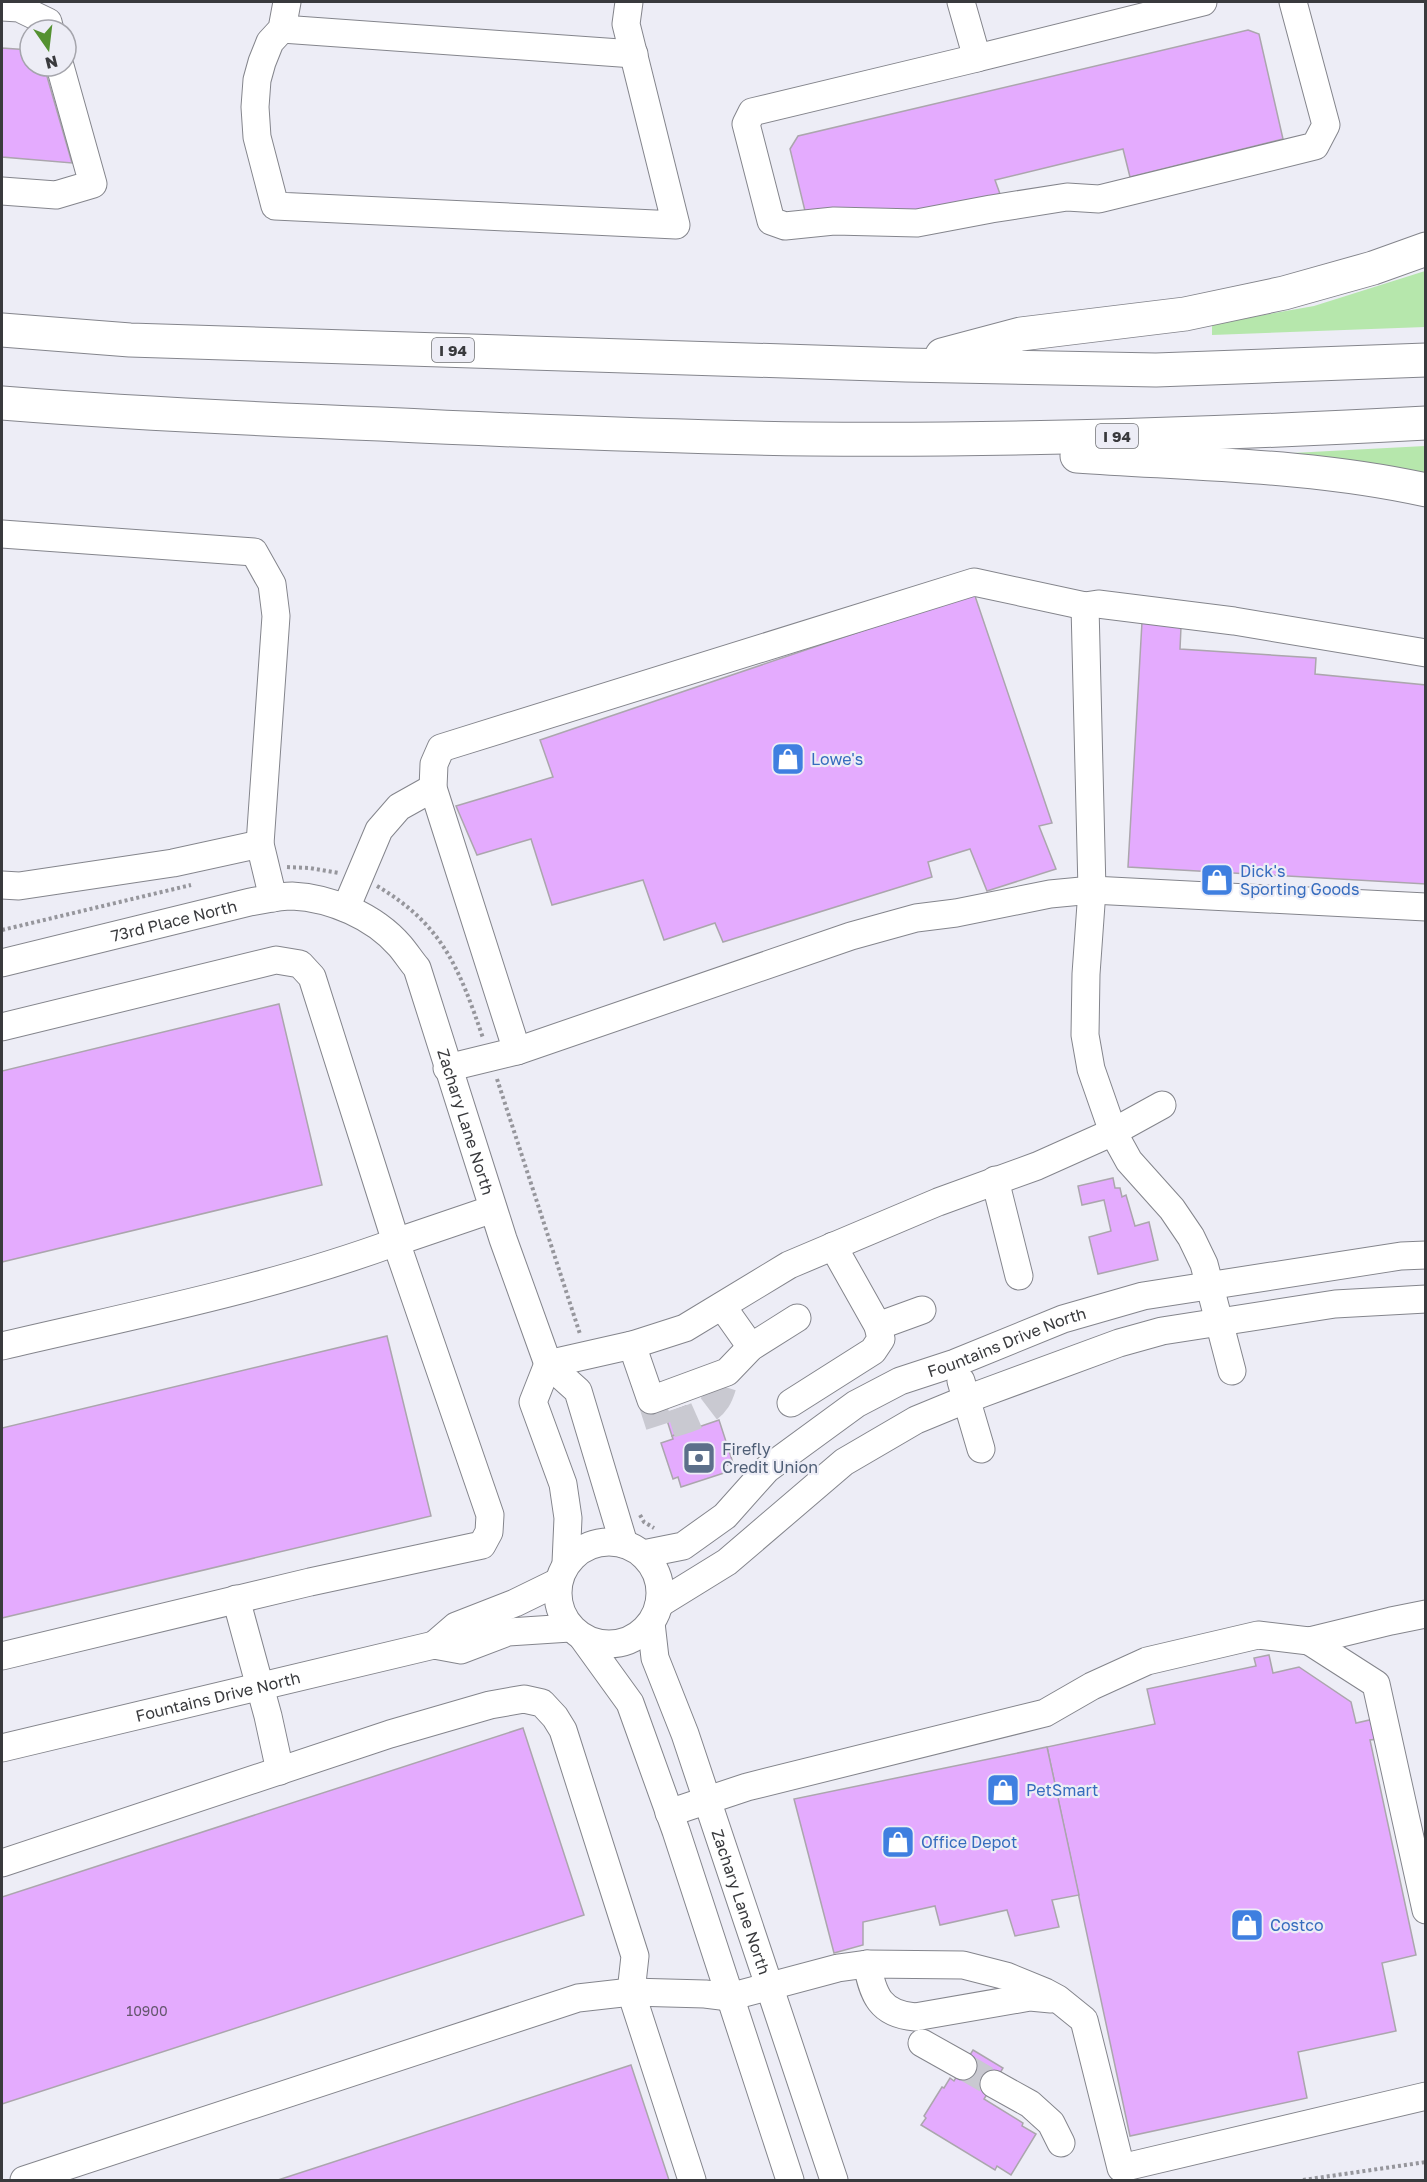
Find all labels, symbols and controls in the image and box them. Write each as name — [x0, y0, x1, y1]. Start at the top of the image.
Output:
north arrow — [18, 18, 78, 78]
text: N — [43, 51, 60, 74]
road number: I 94 — [432, 338, 474, 362]
road number: I 94 — [1096, 424, 1138, 448]
shop icon: Lowe's — [770, 741, 806, 777]
place label: Lowe's — [811, 749, 863, 769]
place label: Dick's Sporting Goods — [1240, 861, 1359, 899]
shop icon: Dick's Sporting Goods — [1199, 862, 1235, 898]
street label: 73rd Place North — [109, 896, 239, 946]
street label: Zachary Lane North — [433, 1046, 498, 1197]
street label: Fountains Drive North — [925, 1303, 1088, 1381]
place label: Firefly Credit Union — [722, 1439, 818, 1477]
bank icon: Firefly Credit Union — [681, 1440, 717, 1476]
street label: Fountains Drive North — [134, 1667, 302, 1726]
shop icon: PetSmart — [985, 1772, 1021, 1808]
place label: PetSmart — [1026, 1780, 1098, 1800]
shop icon: Office Depot — [880, 1824, 916, 1860]
street label: Zachary Lane North — [708, 1827, 775, 1977]
place label: Office Depot — [921, 1832, 1017, 1852]
shop icon: Costco — [1229, 1907, 1265, 1943]
place label: Costco — [1270, 1915, 1324, 1935]
house number: 10900 — [126, 2002, 168, 2019]

